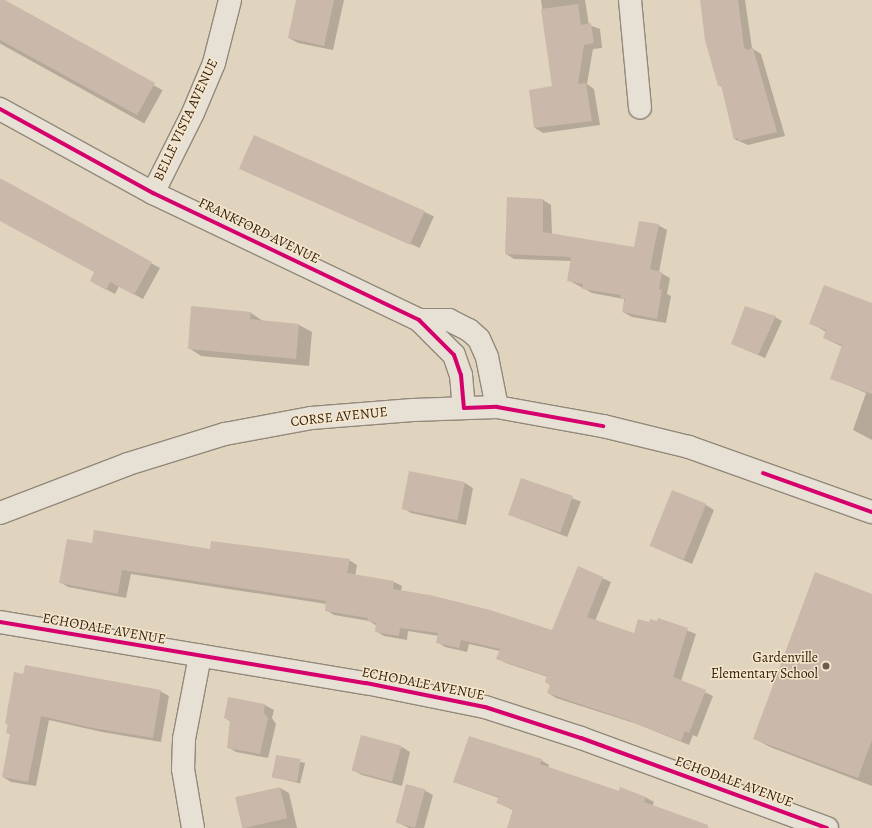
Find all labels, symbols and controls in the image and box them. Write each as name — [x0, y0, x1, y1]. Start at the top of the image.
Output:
street label: BELLE VISTA AVENUE — [150, 56, 222, 184]
street label: FRANKFORD AVENUE — [196, 194, 322, 268]
street label: CORSE AVENUE — [290, 404, 388, 430]
street label: ECHODALE AVENUE — [41, 610, 167, 648]
place label: Gardenville Elementary School — [711, 650, 818, 682]
marker: Gardenville Elementary School — [821, 661, 831, 671]
street label: ECHODALE AVENUE — [360, 664, 486, 704]
street label: ECHODALE AVENUE — [672, 753, 796, 811]

